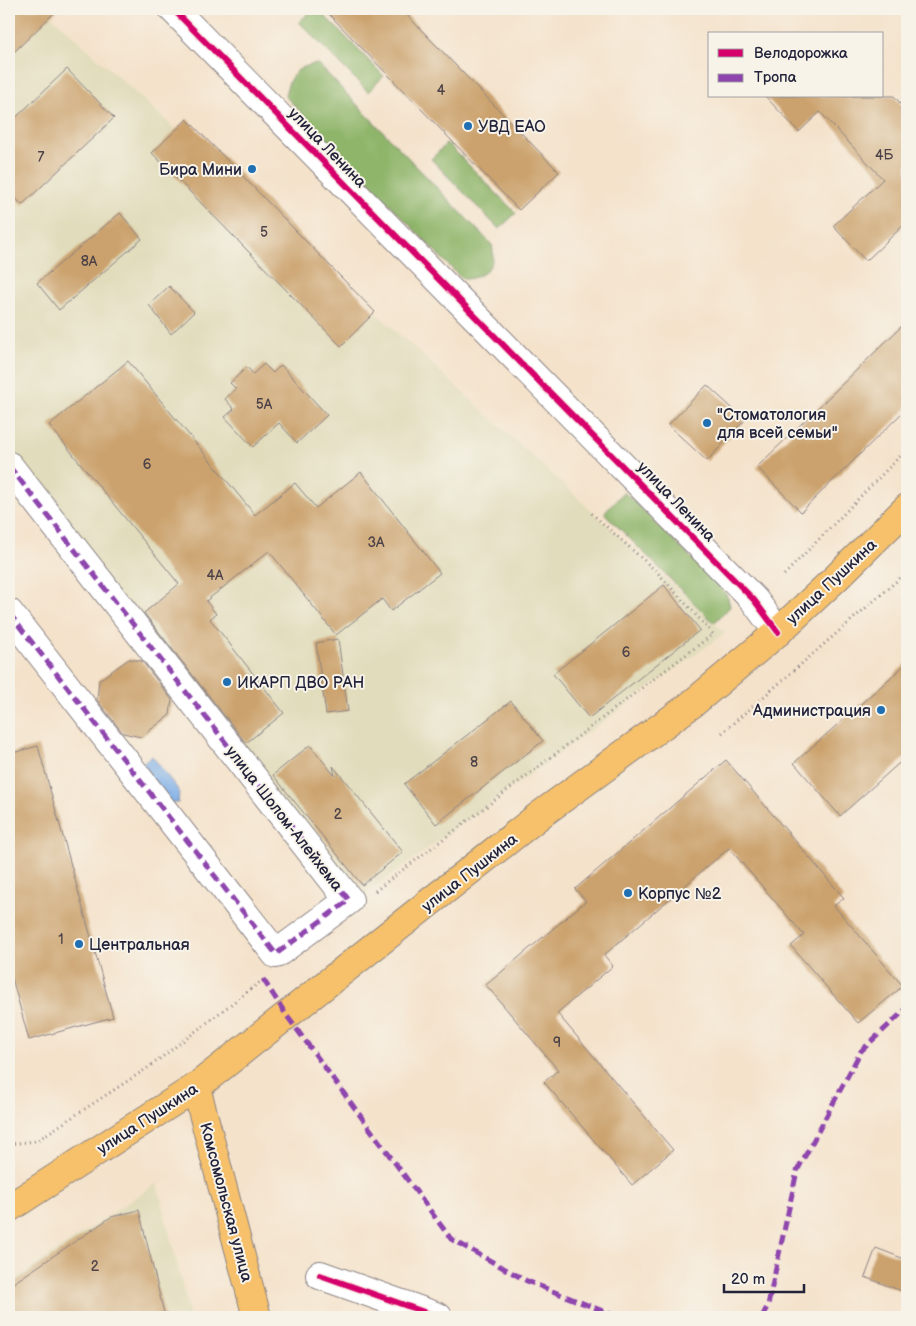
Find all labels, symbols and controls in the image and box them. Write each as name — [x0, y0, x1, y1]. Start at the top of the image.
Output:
legend — [708, 32, 884, 98]
text: Велодорожка — [754, 44, 848, 63]
text: Тропа — [754, 68, 797, 87]
house number: 4 — [437, 82, 446, 99]
street label: улица Ленина — [284, 104, 370, 192]
place label: УВД ЕАО — [478, 118, 546, 137]
marker: УВД ЕАО — [462, 120, 474, 132]
house number: 4Б — [875, 147, 893, 164]
house number: 7 — [38, 149, 45, 166]
place label: Бира Мини — [159, 161, 242, 180]
marker: Бира Мини — [246, 163, 258, 175]
house number: 5 — [260, 224, 268, 241]
house number: 8А — [81, 253, 98, 270]
house number: 5А — [256, 396, 273, 413]
place label: "Стоматология для всей семьи" — [717, 406, 838, 443]
marker: "Стоматология для всей семьи" — [701, 417, 713, 429]
house number: 6 — [143, 456, 152, 473]
street label: улица Ленина — [633, 458, 719, 546]
house number: 3А — [367, 534, 385, 551]
street label: улица Пушкина — [783, 535, 881, 629]
house number: 4А — [206, 567, 224, 584]
house number: 6 — [622, 644, 631, 661]
place label: ИКАРП ДВО РАН — [237, 674, 364, 693]
marker: ИКАРП ДВО РАН — [221, 676, 233, 688]
place label: Администрация — [752, 702, 871, 721]
marker: Администрация — [875, 704, 887, 716]
street label: улица Шолом-Алейхема — [221, 743, 347, 896]
house number: 8 — [470, 754, 478, 771]
house number: 2 — [334, 806, 343, 823]
street label: улица Пушкина — [418, 830, 522, 916]
place label: Корпус №2 — [638, 885, 722, 904]
marker: Корпус №2 — [622, 887, 634, 899]
house number: 1 — [58, 931, 64, 948]
place label: Центральная — [89, 936, 190, 955]
marker: Центральная — [73, 938, 85, 950]
house number: 9 — [553, 1034, 561, 1051]
street label: улица Пушкина — [94, 1079, 202, 1159]
street label: Комсомольская улица — [195, 1121, 256, 1285]
house number: 2 — [91, 1258, 100, 1275]
scale bar — [724, 1261, 804, 1293]
text: 20 m — [731, 1270, 765, 1289]

